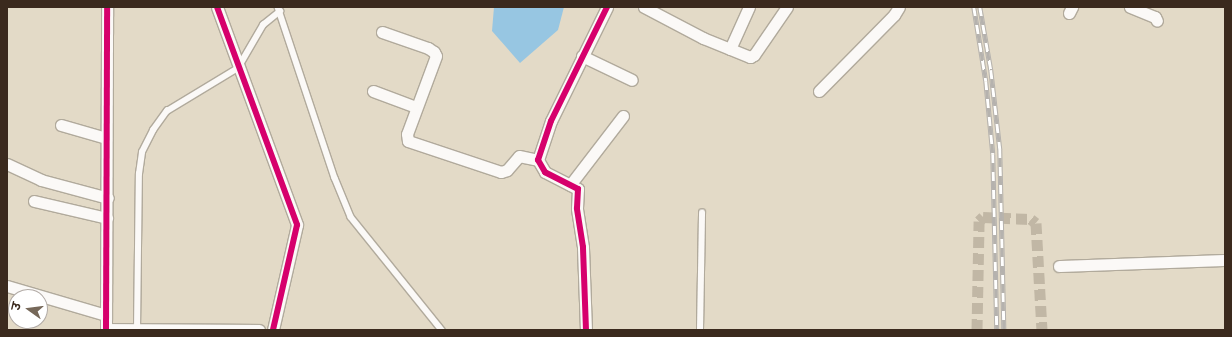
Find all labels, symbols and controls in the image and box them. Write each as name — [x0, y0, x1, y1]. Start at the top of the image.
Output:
north arrow — [8, 289, 48, 329]
text: उ — [9, 301, 25, 312]

